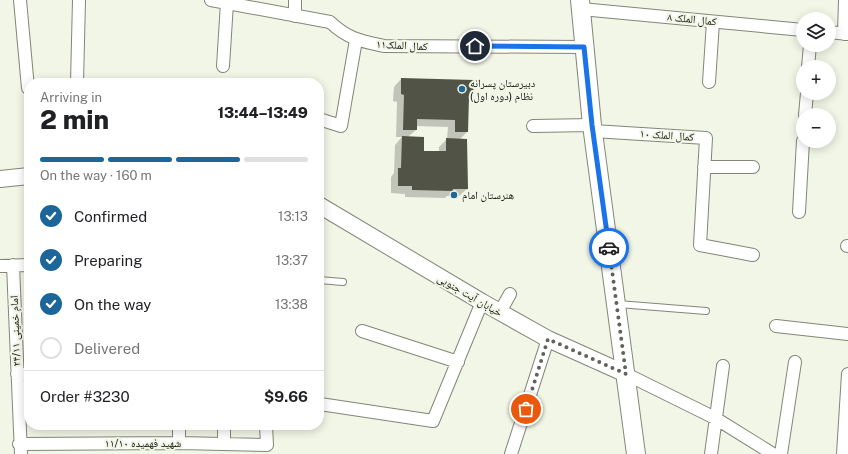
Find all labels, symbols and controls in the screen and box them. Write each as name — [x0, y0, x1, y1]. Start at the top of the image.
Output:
street label: کمال الملک ۸ — [667, 10, 718, 29]
map controls — [796, 12, 836, 148]
button: layers — [796, 12, 836, 52]
pin — [458, 29, 492, 63]
icon: home — [464, 35, 486, 57]
street label: کمال الملک۱۱ — [376, 38, 429, 53]
button: + — [796, 60, 836, 100]
place label: دبیرستان پسرانه نظام (دوره اول) — [470, 77, 536, 103]
marker: دبیرستان پسرانه نظام (دوره اول) — [457, 84, 467, 94]
text: Arriving in — [40, 90, 102, 105]
text: 2 min — [40, 104, 109, 135]
text: 13:44–13:49 — [217, 104, 308, 121]
button: − — [796, 108, 836, 148]
street label: کمال الملک ۱۰ — [639, 127, 695, 144]
text: On the way · 160 m — [40, 168, 152, 183]
place label: هنرستان امام — [462, 189, 515, 202]
marker: هنرستان امام — [449, 190, 459, 200]
icon: check — [40, 205, 62, 227]
text: Confirmed — [74, 208, 147, 225]
text: 13:13 — [278, 209, 308, 224]
courier — [589, 228, 629, 268]
icon: car — [598, 237, 620, 259]
icon: check — [40, 249, 62, 271]
text: Preparing — [74, 252, 143, 269]
text: 13:37 — [276, 253, 308, 268]
street label: خیابان آیت جنوبی — [435, 272, 504, 319]
icon: check — [40, 293, 62, 315]
street label: امام خمینی ۲۴/۱۱ — [8, 295, 23, 367]
text: On the way — [74, 296, 151, 313]
text: 13:38 — [275, 297, 308, 312]
text: Delivered — [74, 340, 140, 357]
text: Order #3230 — [40, 388, 130, 405]
text: $9.66 — [264, 388, 308, 405]
pin — [509, 392, 543, 426]
icon: bag — [515, 398, 537, 420]
street label: شهید فهمیده ۱۱/۱۰ — [105, 437, 181, 449]

